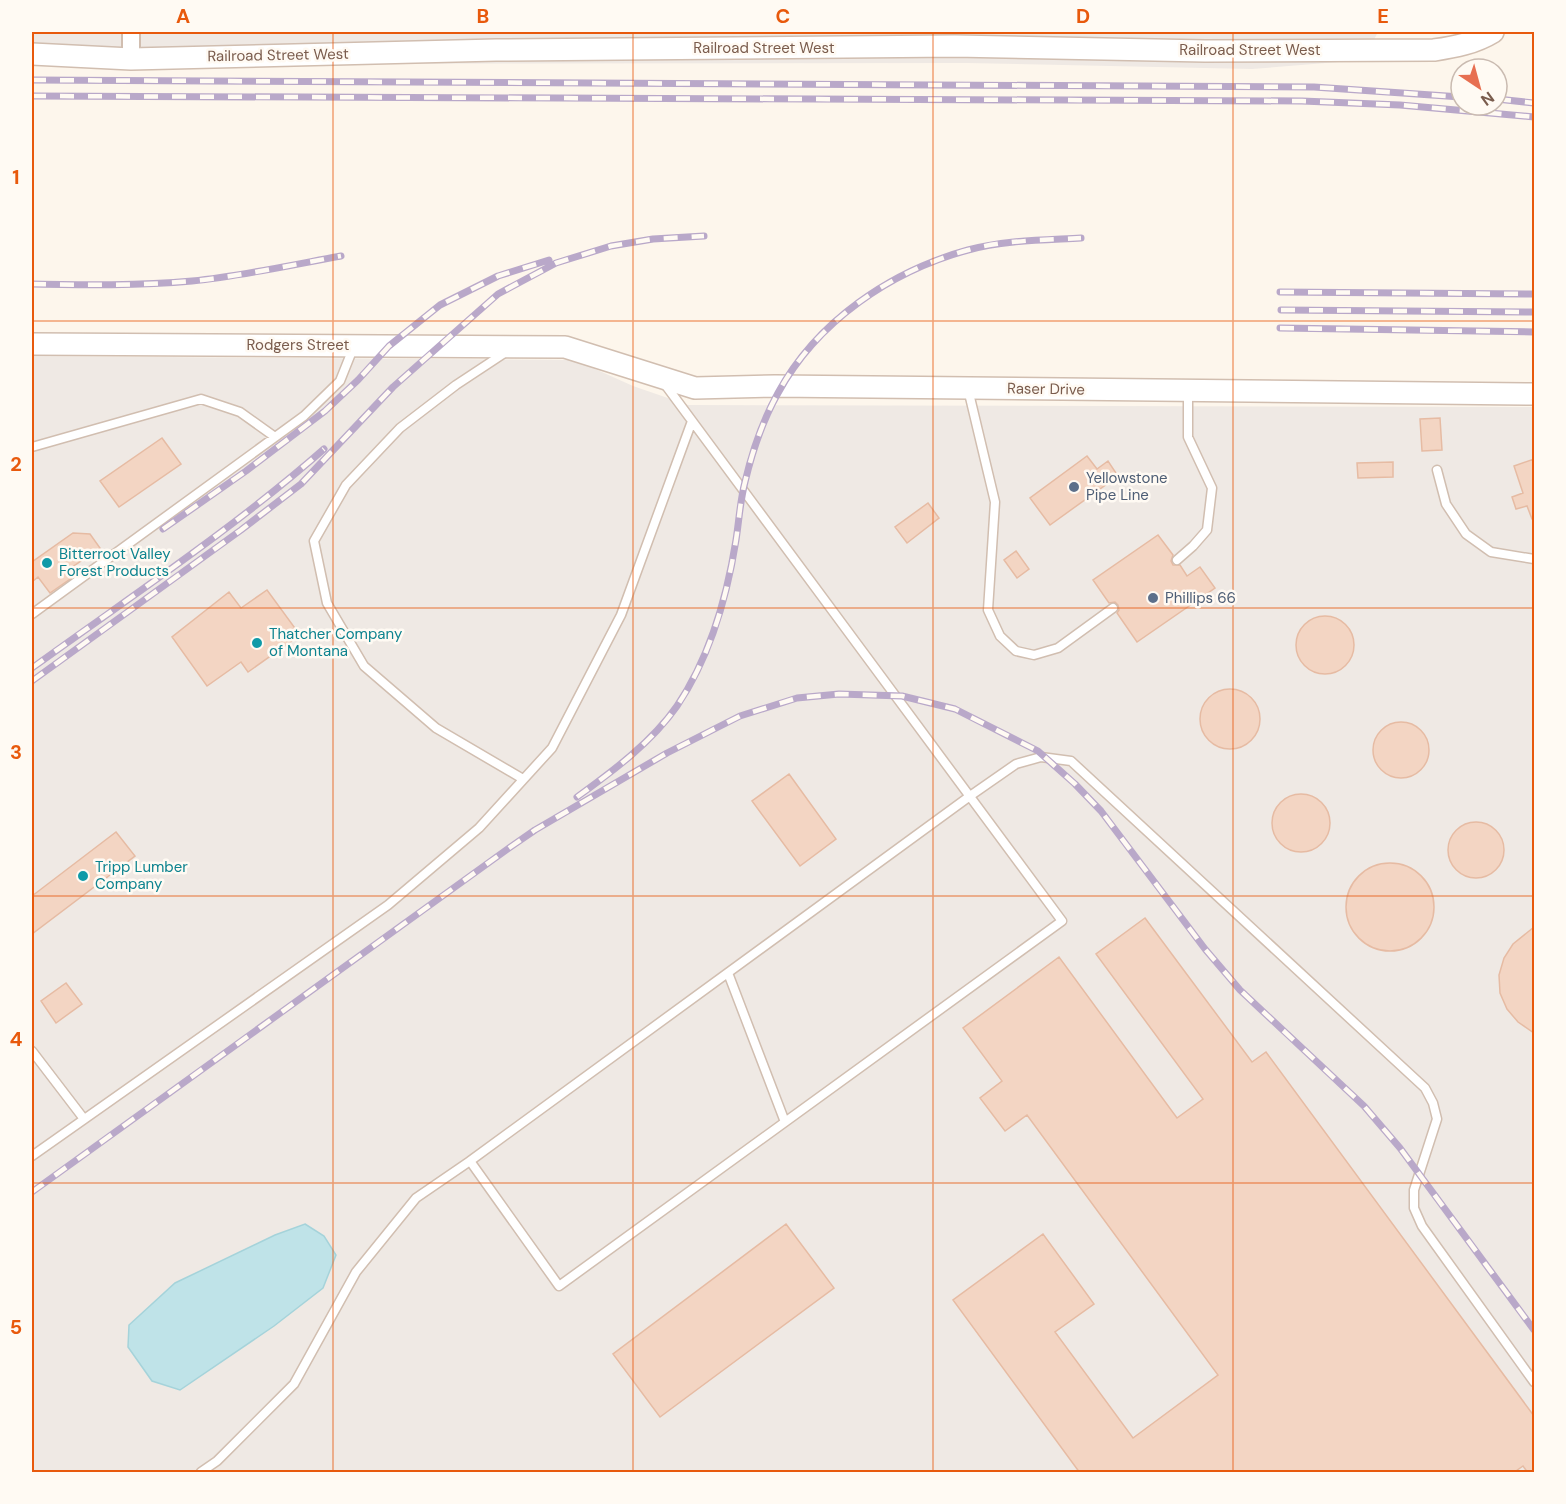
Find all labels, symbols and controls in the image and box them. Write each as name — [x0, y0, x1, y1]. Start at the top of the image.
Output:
text: A — [176, 3, 190, 29]
text: B — [477, 3, 489, 29]
text: C — [776, 3, 790, 29]
text: D — [1076, 3, 1090, 29]
text: E — [1377, 3, 1389, 29]
street label: Railroad Street West — [693, 38, 835, 58]
street label: Railroad Street West — [1179, 40, 1321, 60]
street label: Railroad Street West — [207, 44, 349, 66]
north arrow — [1449, 57, 1509, 117]
text: N — [1477, 87, 1498, 111]
text: 1 — [12, 164, 20, 190]
street label: Rodgers Street — [247, 335, 350, 355]
street label: Raser Drive — [1007, 378, 1085, 400]
text: 2 — [10, 451, 22, 477]
place label: Yellowstone Pipe Line — [1086, 468, 1168, 505]
marker: Yellowstone Pipe Line — [1067, 480, 1081, 494]
place label: Bitterroot Valley Forest Products — [59, 544, 171, 581]
marker: Bitterroot Valley Forest Products — [40, 556, 54, 570]
place label: Phillips 66 — [1165, 588, 1236, 608]
marker: Phillips 66 — [1146, 591, 1160, 605]
place label: Thatcher Company of Montana — [269, 624, 403, 661]
marker: Thatcher Company of Montana — [250, 636, 264, 650]
text: 3 — [10, 739, 22, 765]
place label: Tripp Lumber Company — [95, 857, 188, 894]
marker: Tripp Lumber Company — [76, 869, 90, 883]
text: 4 — [10, 1026, 23, 1052]
text: 5 — [10, 1314, 22, 1340]

